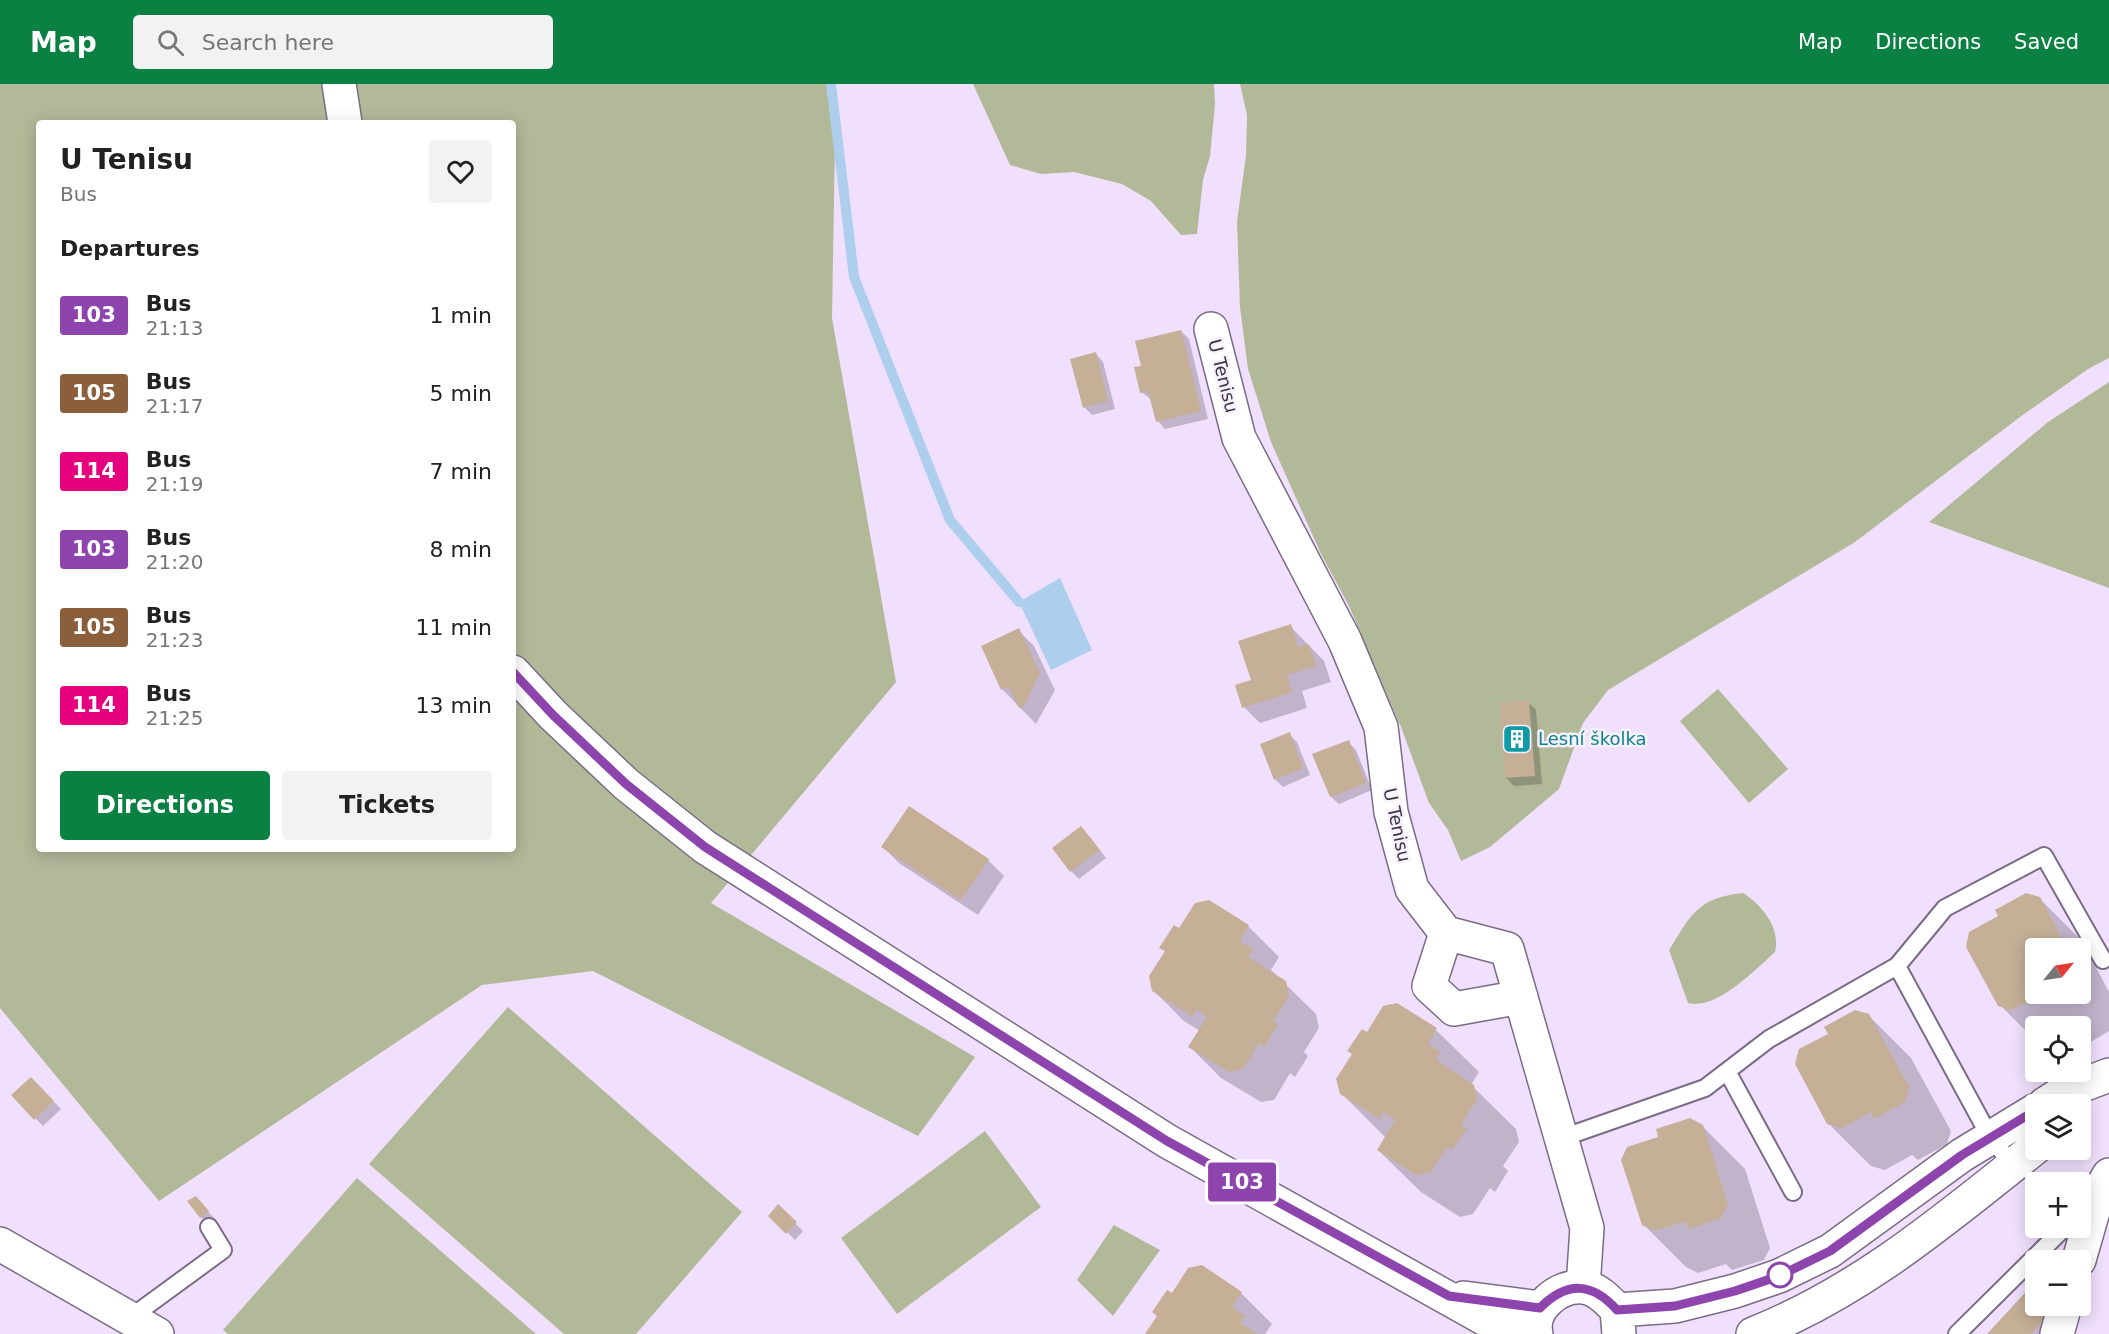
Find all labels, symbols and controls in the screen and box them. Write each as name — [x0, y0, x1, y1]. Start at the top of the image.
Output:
search box — [133, 15, 553, 69]
text: Map — [30, 26, 97, 59]
icon: search — [154, 26, 187, 59]
text: Search here — [202, 30, 334, 55]
text: Map — [1798, 30, 1842, 54]
text: Directions — [1875, 30, 1981, 54]
text: Saved — [2014, 30, 2079, 54]
button: heart — [429, 140, 492, 203]
text: U Tenisu — [60, 143, 193, 176]
text: Bus — [60, 182, 97, 206]
text: Departures — [60, 236, 200, 261]
text: Bus — [146, 291, 191, 316]
text: 103 — [72, 303, 116, 327]
text: 1 min — [430, 303, 492, 328]
text: 21:13 — [146, 316, 203, 340]
street label: U Tenisu — [1204, 337, 1243, 415]
text: Bus — [146, 369, 191, 394]
text: 105 — [72, 381, 116, 405]
text: 5 min — [430, 381, 492, 406]
text: 21:17 — [146, 394, 203, 418]
text: Bus — [146, 447, 191, 472]
text: 114 — [72, 459, 116, 483]
text: 7 min — [430, 459, 492, 484]
text: 21:19 — [146, 472, 203, 496]
text: Bus — [146, 525, 191, 550]
text: 103 — [72, 537, 116, 561]
text: 8 min — [430, 537, 492, 562]
text: 21:20 — [146, 550, 203, 574]
text: Bus — [146, 603, 191, 628]
text: 105 — [72, 615, 116, 639]
text: 11 min — [416, 615, 492, 640]
text: 21:23 — [146, 628, 203, 652]
text: Bus — [146, 681, 191, 706]
text: 114 — [72, 693, 116, 717]
text: 13 min — [416, 693, 492, 718]
text: 21:25 — [146, 706, 203, 730]
building icon: Lesní školka — [1501, 723, 1533, 755]
place label: Lesní školka — [1538, 728, 1647, 749]
button: Directions — [60, 771, 270, 840]
button: Tickets — [282, 771, 492, 840]
street label: U Tenisu — [1379, 786, 1416, 864]
north arrow — [2025, 938, 2091, 1004]
map controls — [2025, 938, 2091, 1316]
button: locate — [2025, 1016, 2091, 1082]
button: layers — [2025, 1094, 2091, 1160]
line badge: 103 — [1208, 1162, 1276, 1202]
text: 103 — [1220, 1170, 1264, 1194]
button: + — [2025, 1172, 2091, 1238]
button: − — [2025, 1250, 2091, 1316]
unlabelled marker — [1767, 1262, 1793, 1288]

